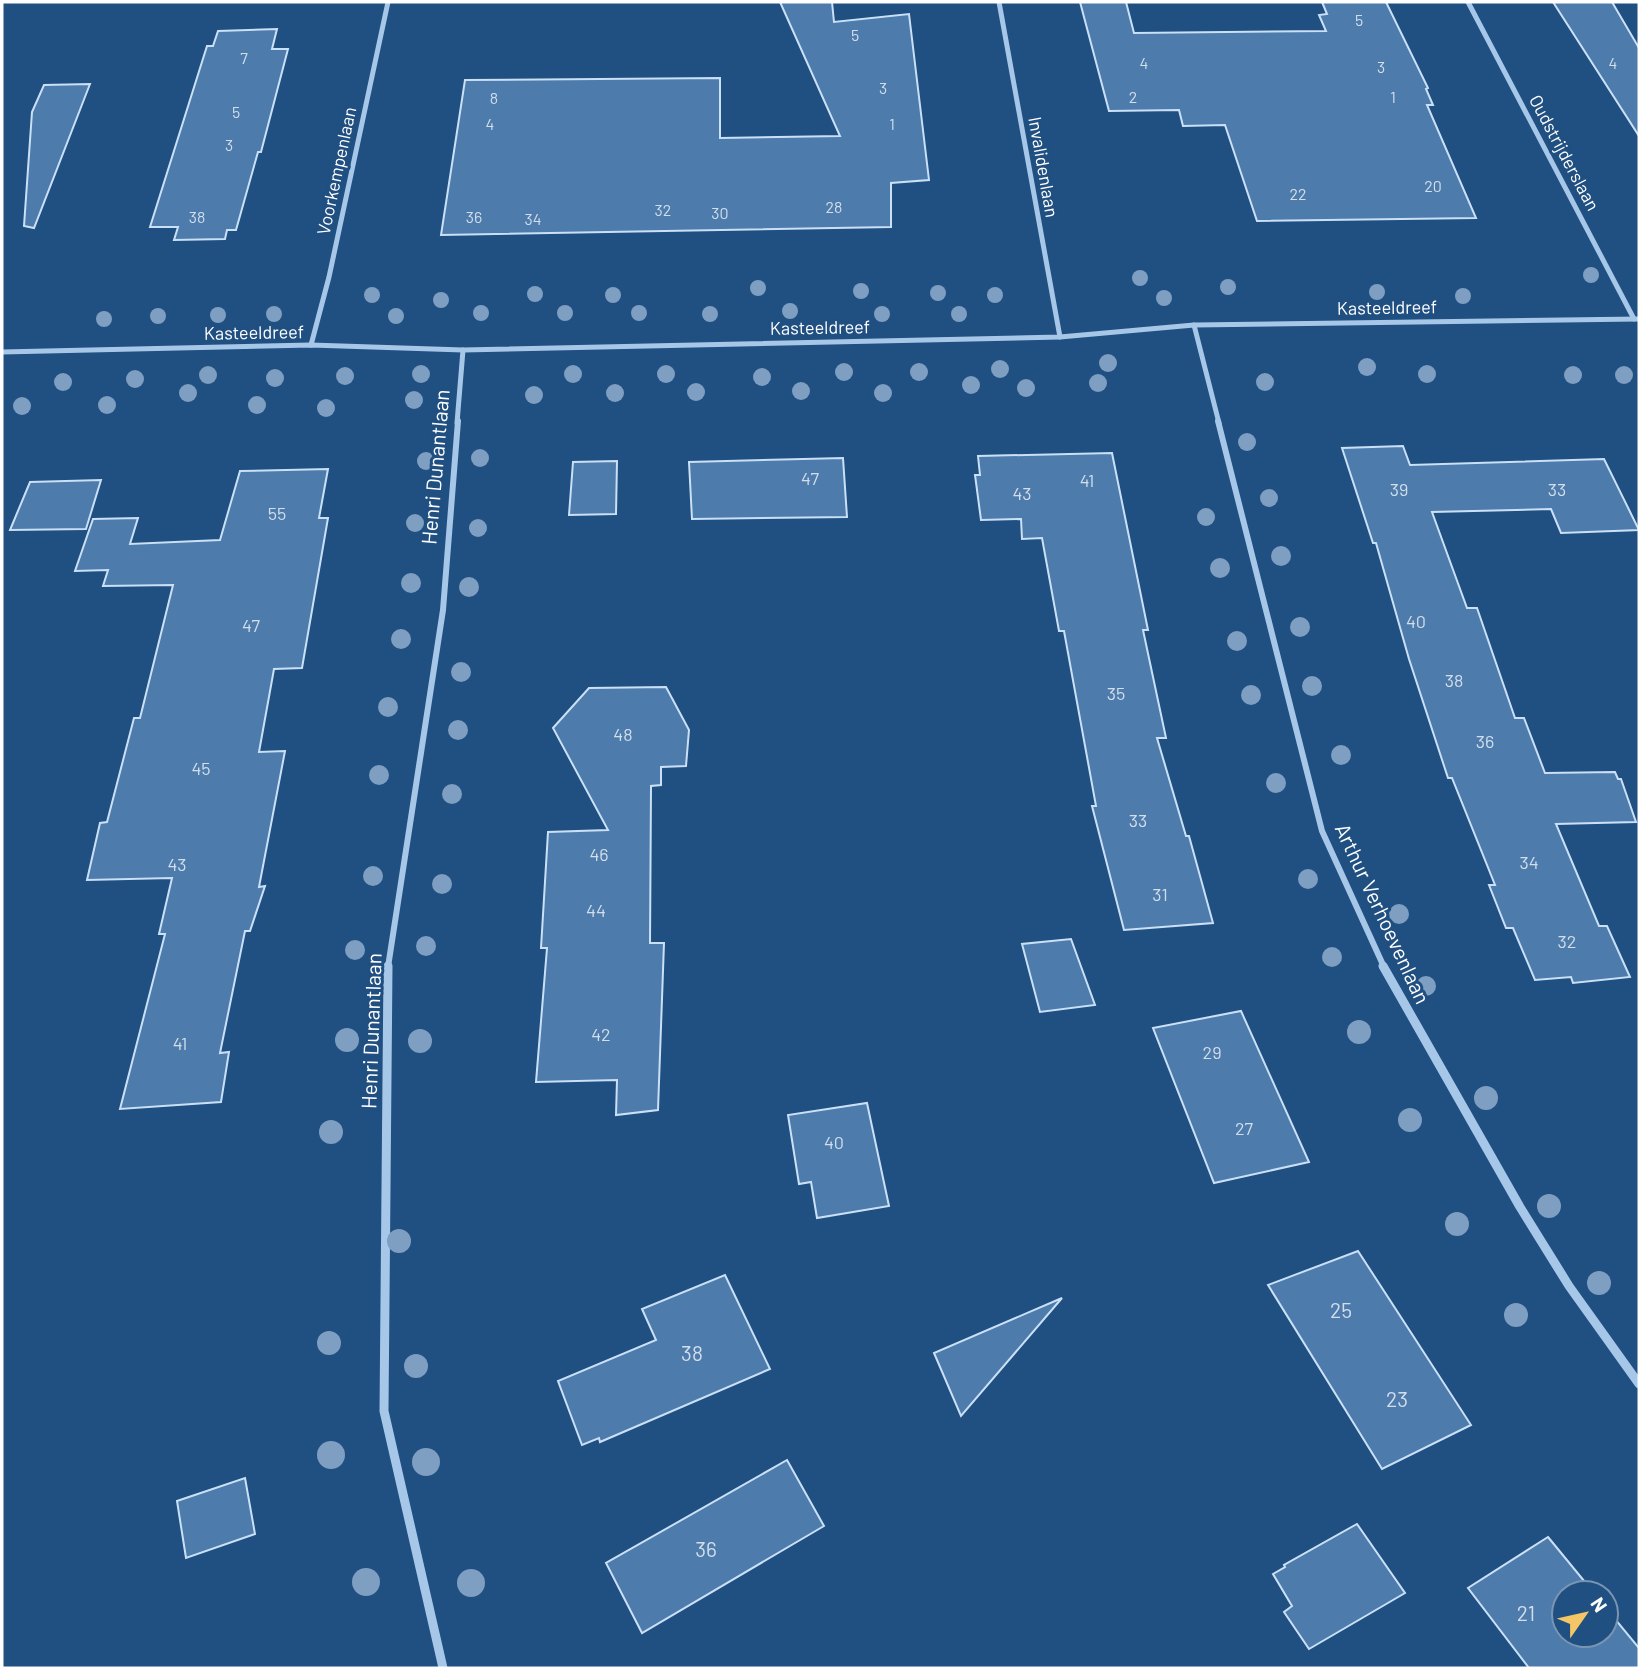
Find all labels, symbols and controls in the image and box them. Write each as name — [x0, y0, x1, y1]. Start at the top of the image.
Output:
house number: 5 — [1355, 10, 1363, 29]
house number: 5 — [851, 25, 859, 44]
house number: 7 — [240, 48, 248, 67]
house number: 4 — [1140, 53, 1148, 72]
house number: 4 — [1609, 53, 1617, 72]
house number: 3 — [1377, 57, 1385, 76]
house number: 3 — [879, 78, 887, 97]
house number: 2 — [1129, 87, 1137, 106]
house number: 1 — [1390, 87, 1396, 106]
house number: 8 — [490, 88, 498, 107]
street label: Oudstrijderslaan — [1525, 91, 1605, 214]
house number: 5 — [232, 102, 240, 121]
street label: Voorkempenlaan — [312, 105, 360, 237]
house number: 4 — [486, 114, 494, 133]
house number: 1 — [889, 114, 895, 133]
street label: Invalidenlaan — [1024, 115, 1064, 219]
house number: 3 — [225, 135, 233, 154]
house number: 20 — [1424, 176, 1442, 195]
house number: 22 — [1289, 184, 1307, 203]
house number: 28 — [826, 197, 842, 216]
house number: 32 — [655, 200, 671, 219]
house number: 30 — [711, 203, 729, 222]
house number: 38 — [189, 207, 205, 226]
house number: 36 — [466, 207, 482, 226]
house number: 34 — [524, 209, 542, 228]
street label: Kasteeldreef — [1337, 295, 1437, 319]
street label: Kasteeldreef — [770, 315, 870, 339]
street label: Kasteeldreef — [204, 320, 304, 344]
street label: Henri Dunantlaan — [415, 388, 454, 546]
house number: 47 — [801, 467, 819, 489]
house number: 41 — [1080, 469, 1094, 491]
house number: 39 — [1390, 478, 1408, 500]
house number: 33 — [1548, 478, 1566, 500]
house number: 43 — [1012, 482, 1032, 504]
house number: 55 — [268, 502, 286, 524]
house number: 40 — [1406, 610, 1426, 632]
house number: 47 — [242, 614, 260, 636]
house number: 38 — [1445, 669, 1463, 691]
house number: 35 — [1107, 682, 1125, 704]
house number: 48 — [613, 723, 633, 745]
house number: 36 — [1476, 730, 1494, 752]
house number: 45 — [191, 757, 211, 779]
house number: 33 — [1129, 809, 1147, 831]
street label: Arthur Verhoevenlaan — [1331, 819, 1436, 1008]
house number: 46 — [589, 843, 609, 865]
house number: 34 — [1519, 851, 1539, 873]
house number: 43 — [167, 853, 187, 875]
house number: 31 — [1152, 883, 1168, 905]
house number: 44 — [586, 899, 606, 921]
house number: 32 — [1558, 930, 1576, 952]
street label: Henri Dunantlaan — [355, 953, 386, 1109]
house number: 42 — [591, 1023, 611, 1045]
house number: 41 — [173, 1032, 187, 1054]
house number: 29 — [1202, 1041, 1222, 1063]
house number: 27 — [1235, 1117, 1254, 1139]
house number: 40 — [824, 1131, 844, 1153]
house number: 25 — [1330, 1297, 1352, 1322]
house number: 38 — [681, 1340, 703, 1365]
house number: 23 — [1386, 1386, 1408, 1411]
house number: 36 — [695, 1536, 717, 1561]
north arrow — [1550, 1579, 1620, 1649]
text: N — [1586, 1593, 1613, 1616]
house number: 21 — [1517, 1600, 1535, 1625]

